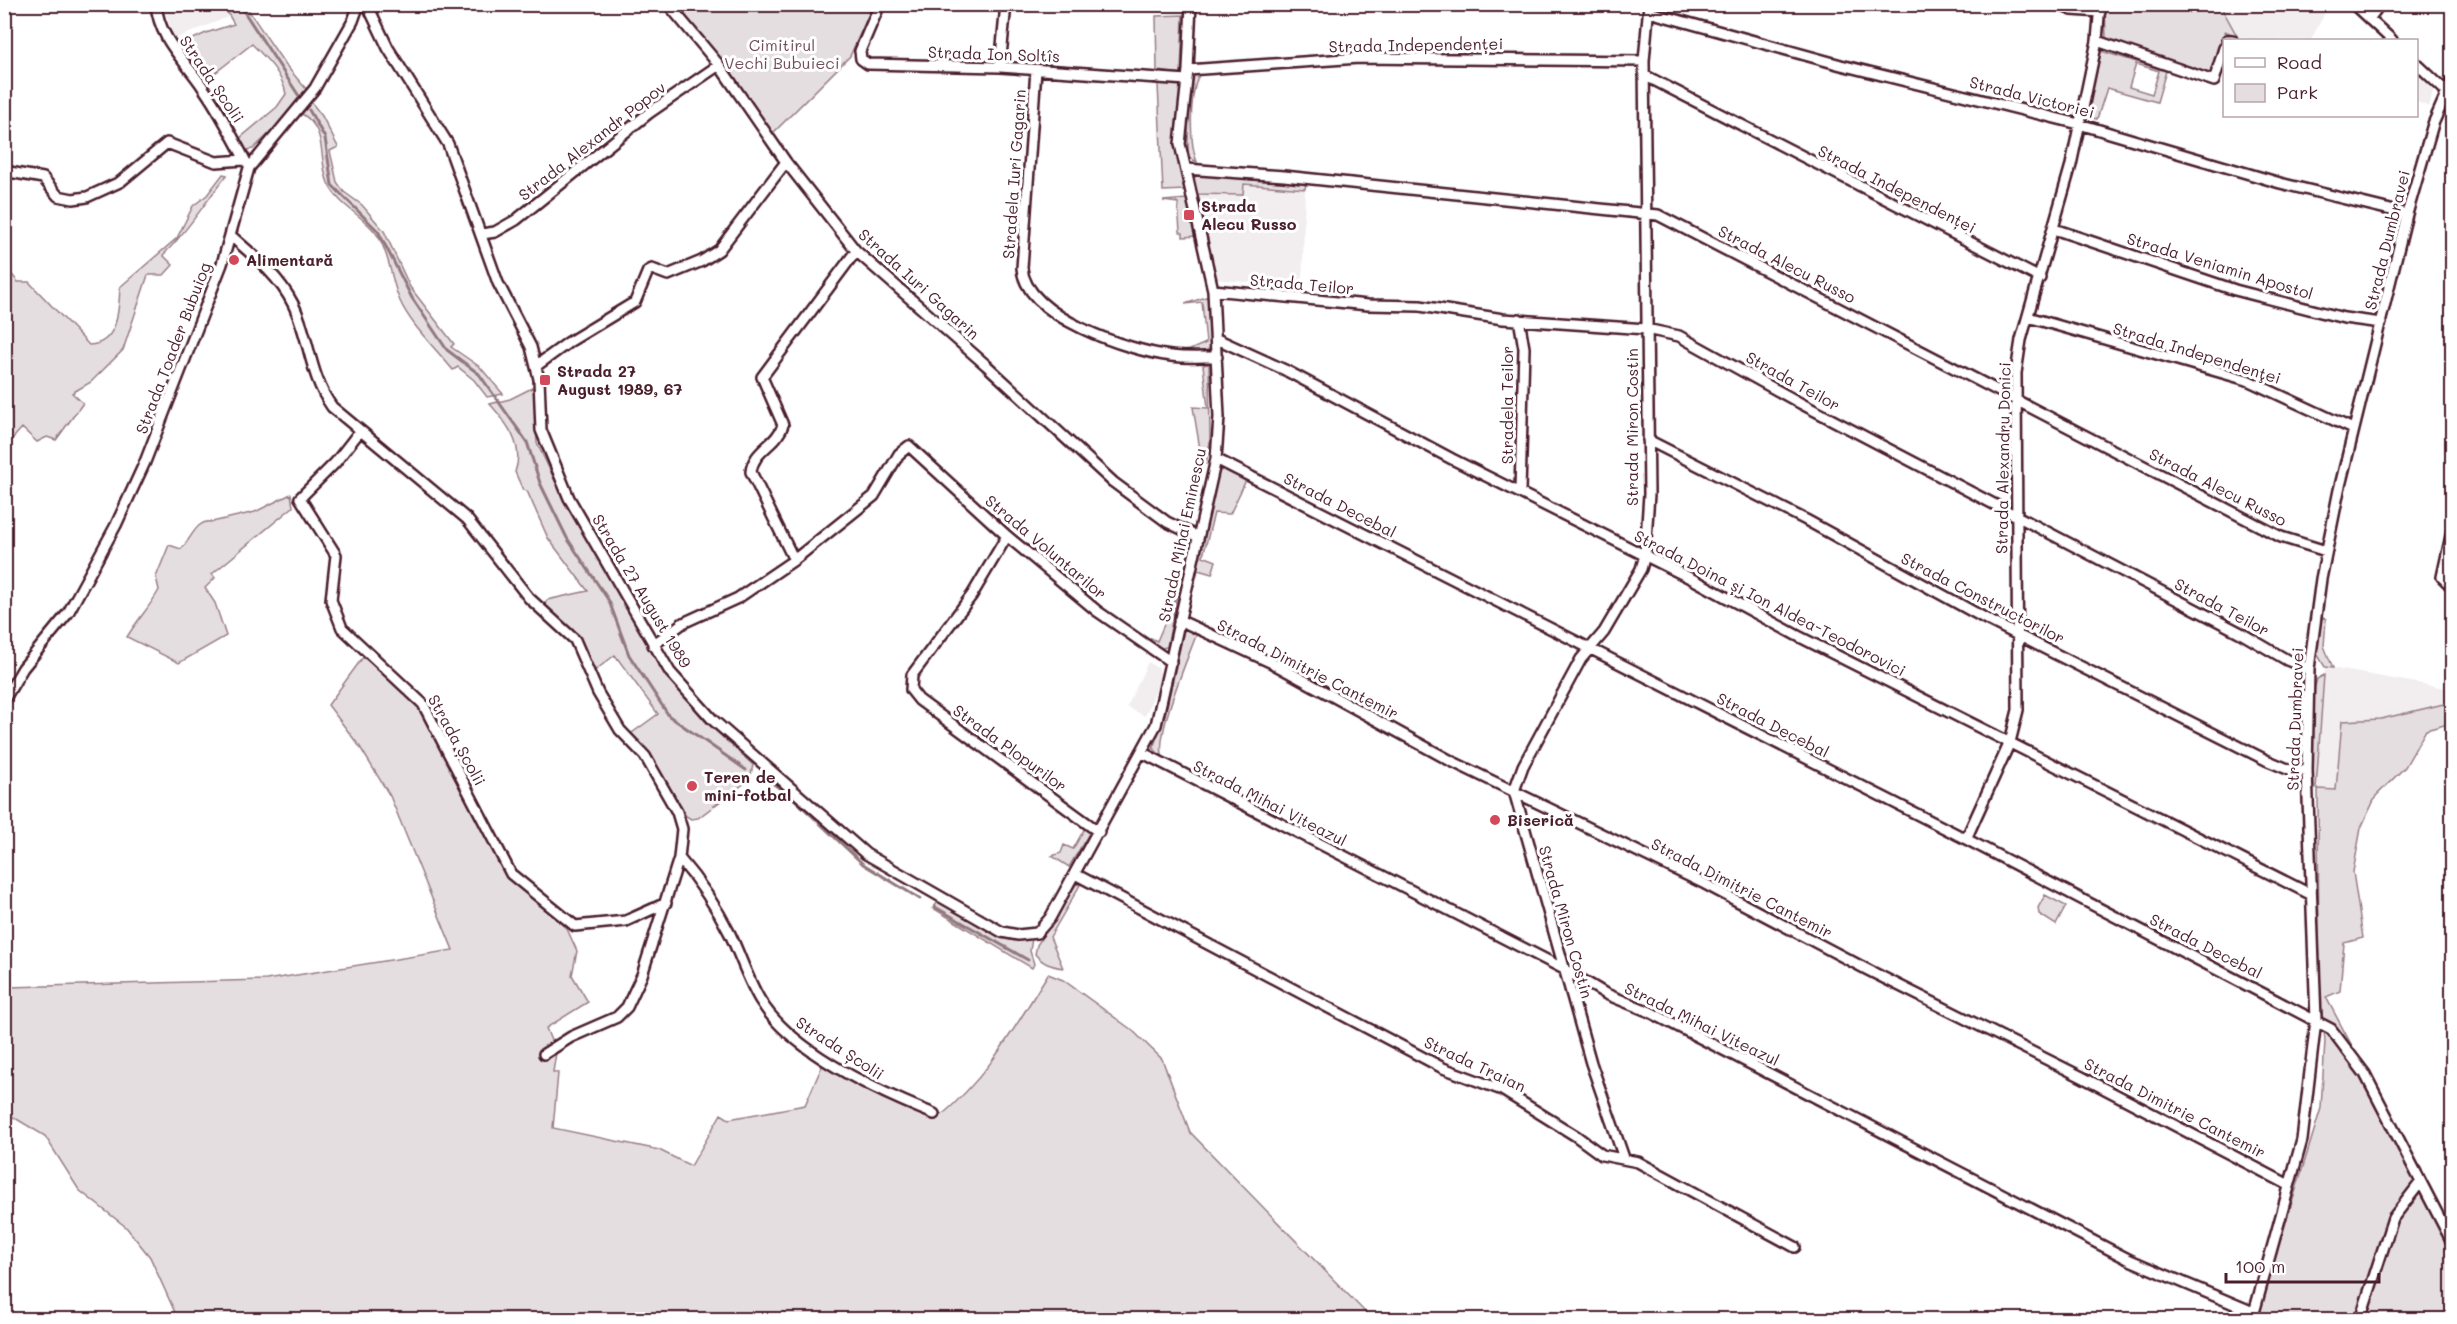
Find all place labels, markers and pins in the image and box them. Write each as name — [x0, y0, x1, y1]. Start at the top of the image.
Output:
place label: Strada Alecu Russo — [1201, 195, 1297, 234]
marker: Strada Alecu Russo — [1182, 208, 1196, 222]
place label: Alimentară — [246, 249, 334, 270]
marker: Alimentară — [227, 253, 241, 267]
place label: Strada 27 August 1989, 67 — [557, 360, 683, 399]
marker: Strada 27 August 1989, 67 — [538, 373, 552, 387]
place label: Teren de mini-fotbal — [704, 766, 791, 805]
marker: Teren de mini-fotbal — [685, 779, 699, 793]
place label: Biserică — [1507, 809, 1574, 830]
marker: Biserică — [1488, 813, 1502, 827]

